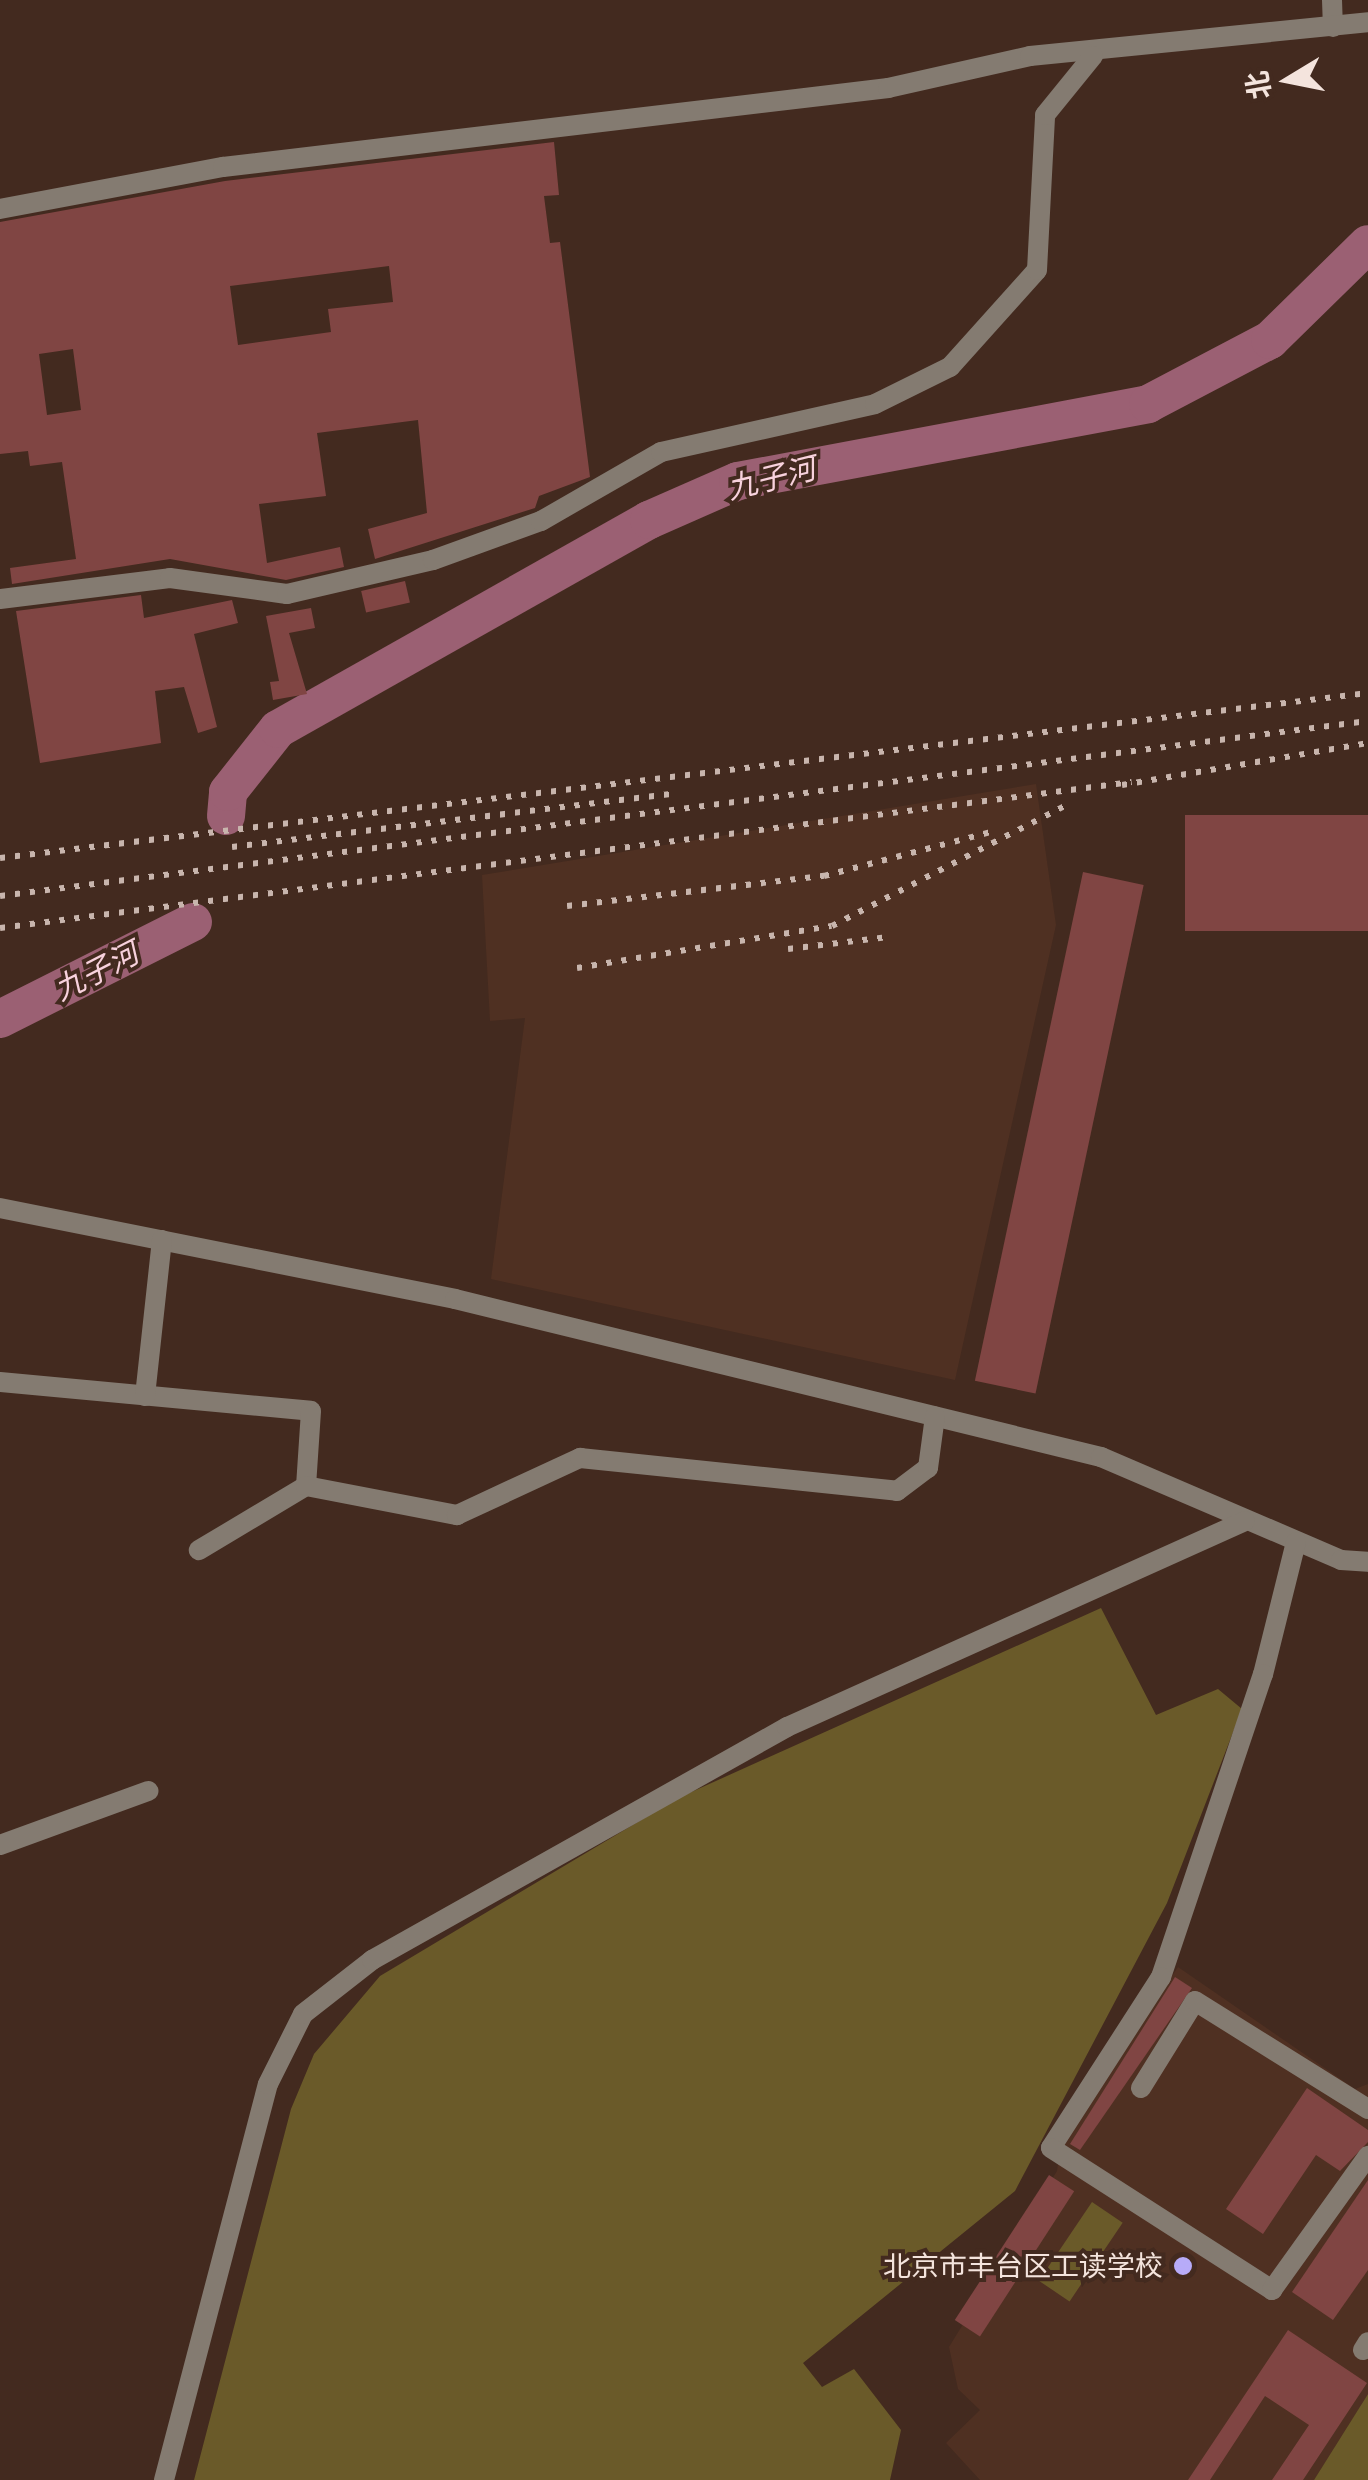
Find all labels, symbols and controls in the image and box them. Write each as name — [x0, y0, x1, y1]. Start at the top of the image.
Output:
north arrow — [1238, 30, 1338, 130]
text: 北 — [1237, 68, 1279, 102]
water label: 九子河 — [723, 450, 819, 506]
water label: 九子河 — [48, 935, 144, 1007]
place label: 北京市丰台区工读学校 — [883, 2249, 1163, 2283]
marker: 北京市丰台区工读学校 — [1172, 2255, 1194, 2277]

